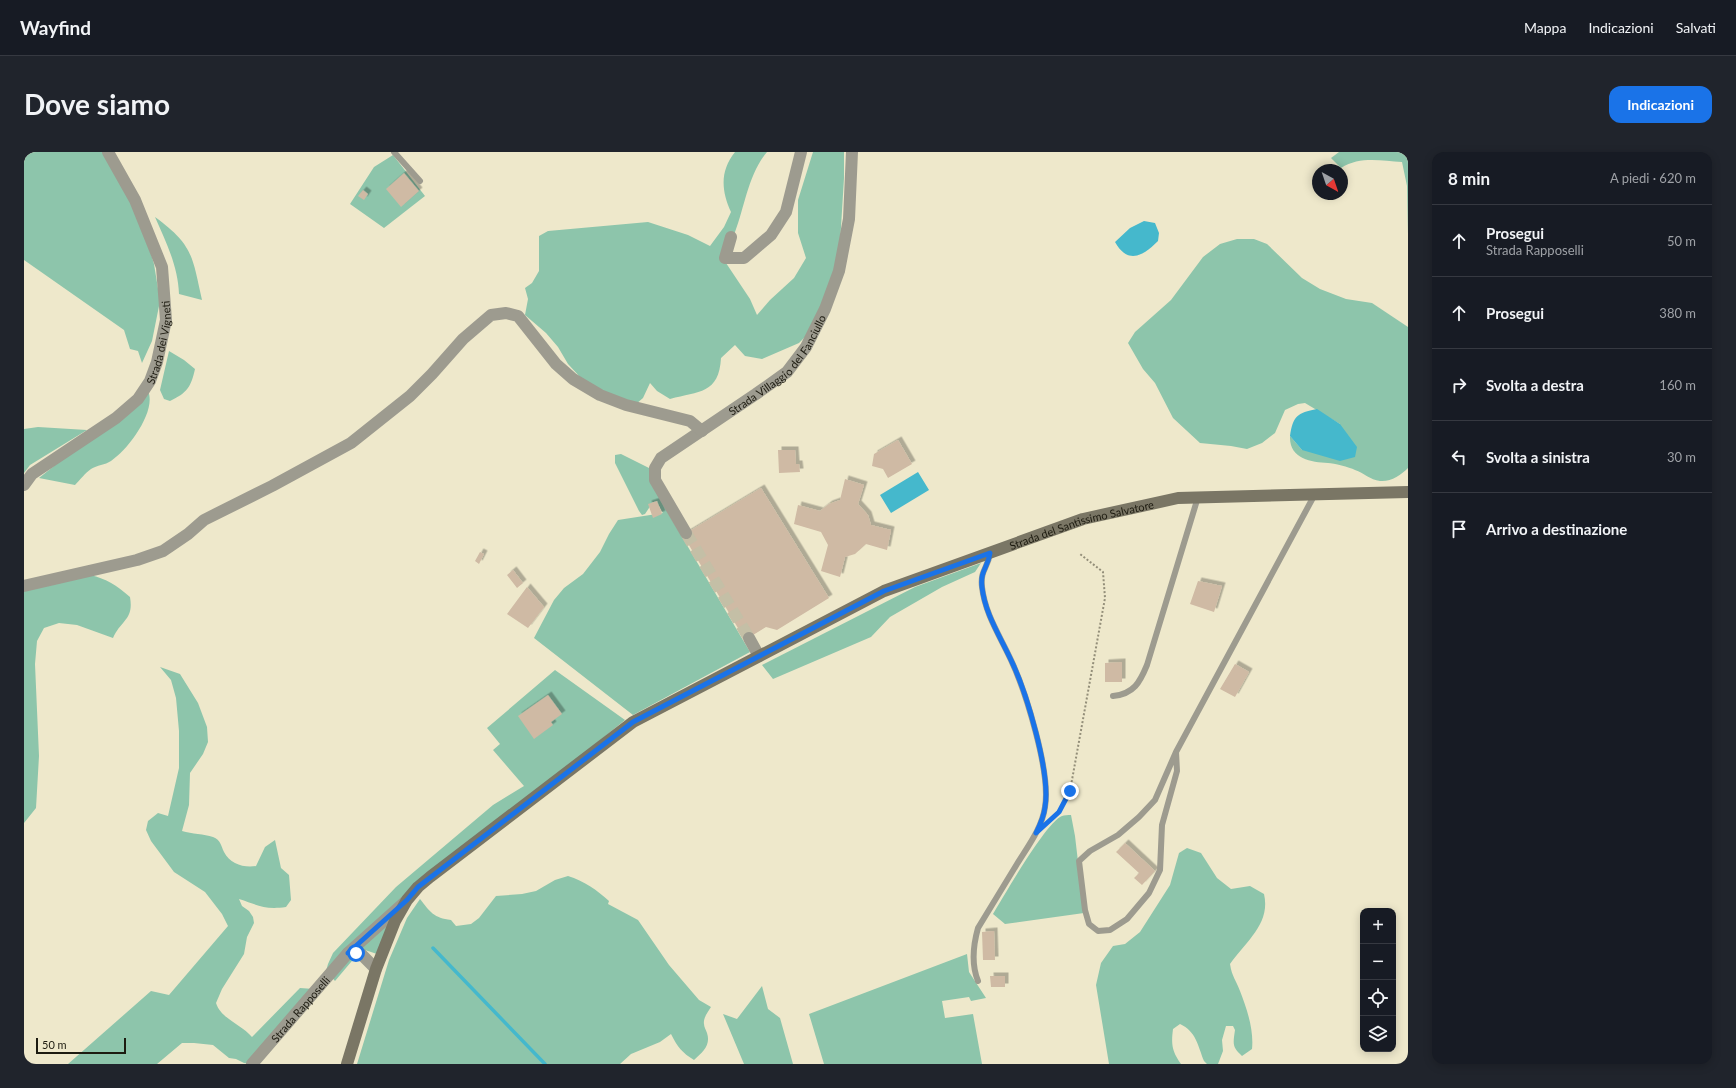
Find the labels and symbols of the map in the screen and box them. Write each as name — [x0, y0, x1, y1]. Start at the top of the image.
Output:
north arrow — [1312, 164, 1348, 200]
street label: Strada dei Vigneti — [143, 300, 172, 386]
street label: Strada Villaggio del Fanciullo — [726, 312, 828, 417]
street label: Strada del Santissimo Salvatore — [1007, 497, 1155, 552]
route end — [1061, 782, 1079, 800]
route start — [347, 944, 365, 962]
street label: Strada Rapposelli — [268, 973, 332, 1044]
scale bar — [36, 1036, 126, 1055]

